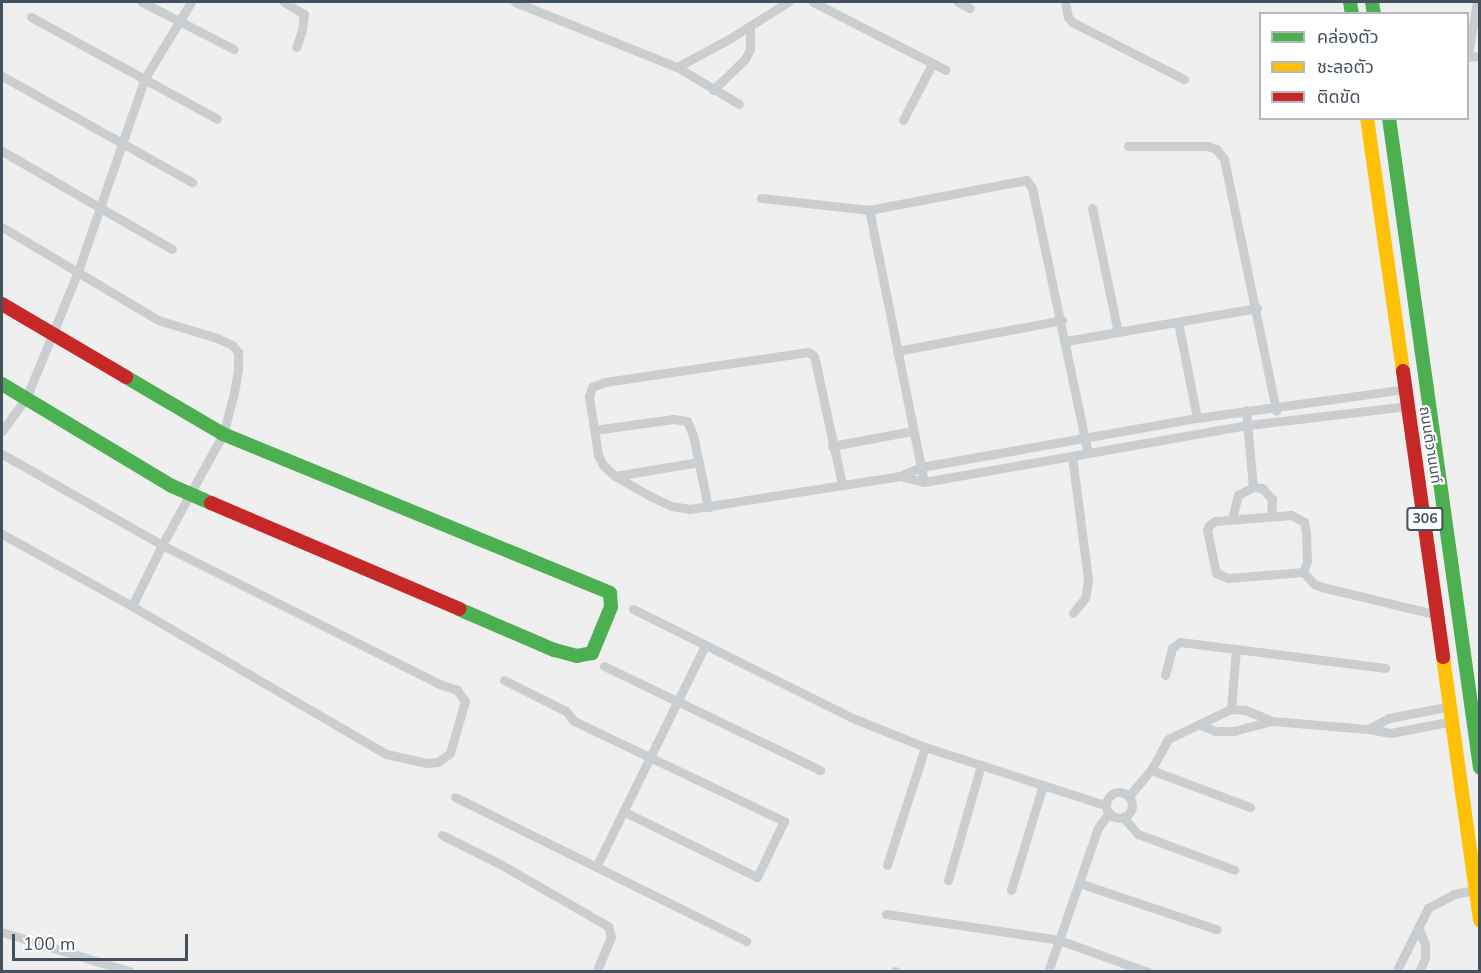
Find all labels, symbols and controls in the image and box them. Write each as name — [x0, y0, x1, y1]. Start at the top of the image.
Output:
legend — [1259, 12, 1469, 120]
text: คล่องตัว — [1317, 25, 1379, 49]
text: ชะลอตัว — [1317, 55, 1374, 79]
text: ติดขัด — [1317, 85, 1360, 109]
street label: ถนนติวานนท์ — [1415, 405, 1445, 485]
road number: 306 — [1406, 508, 1444, 530]
scale bar — [15, 922, 190, 960]
text: 100 m — [23, 932, 75, 956]

